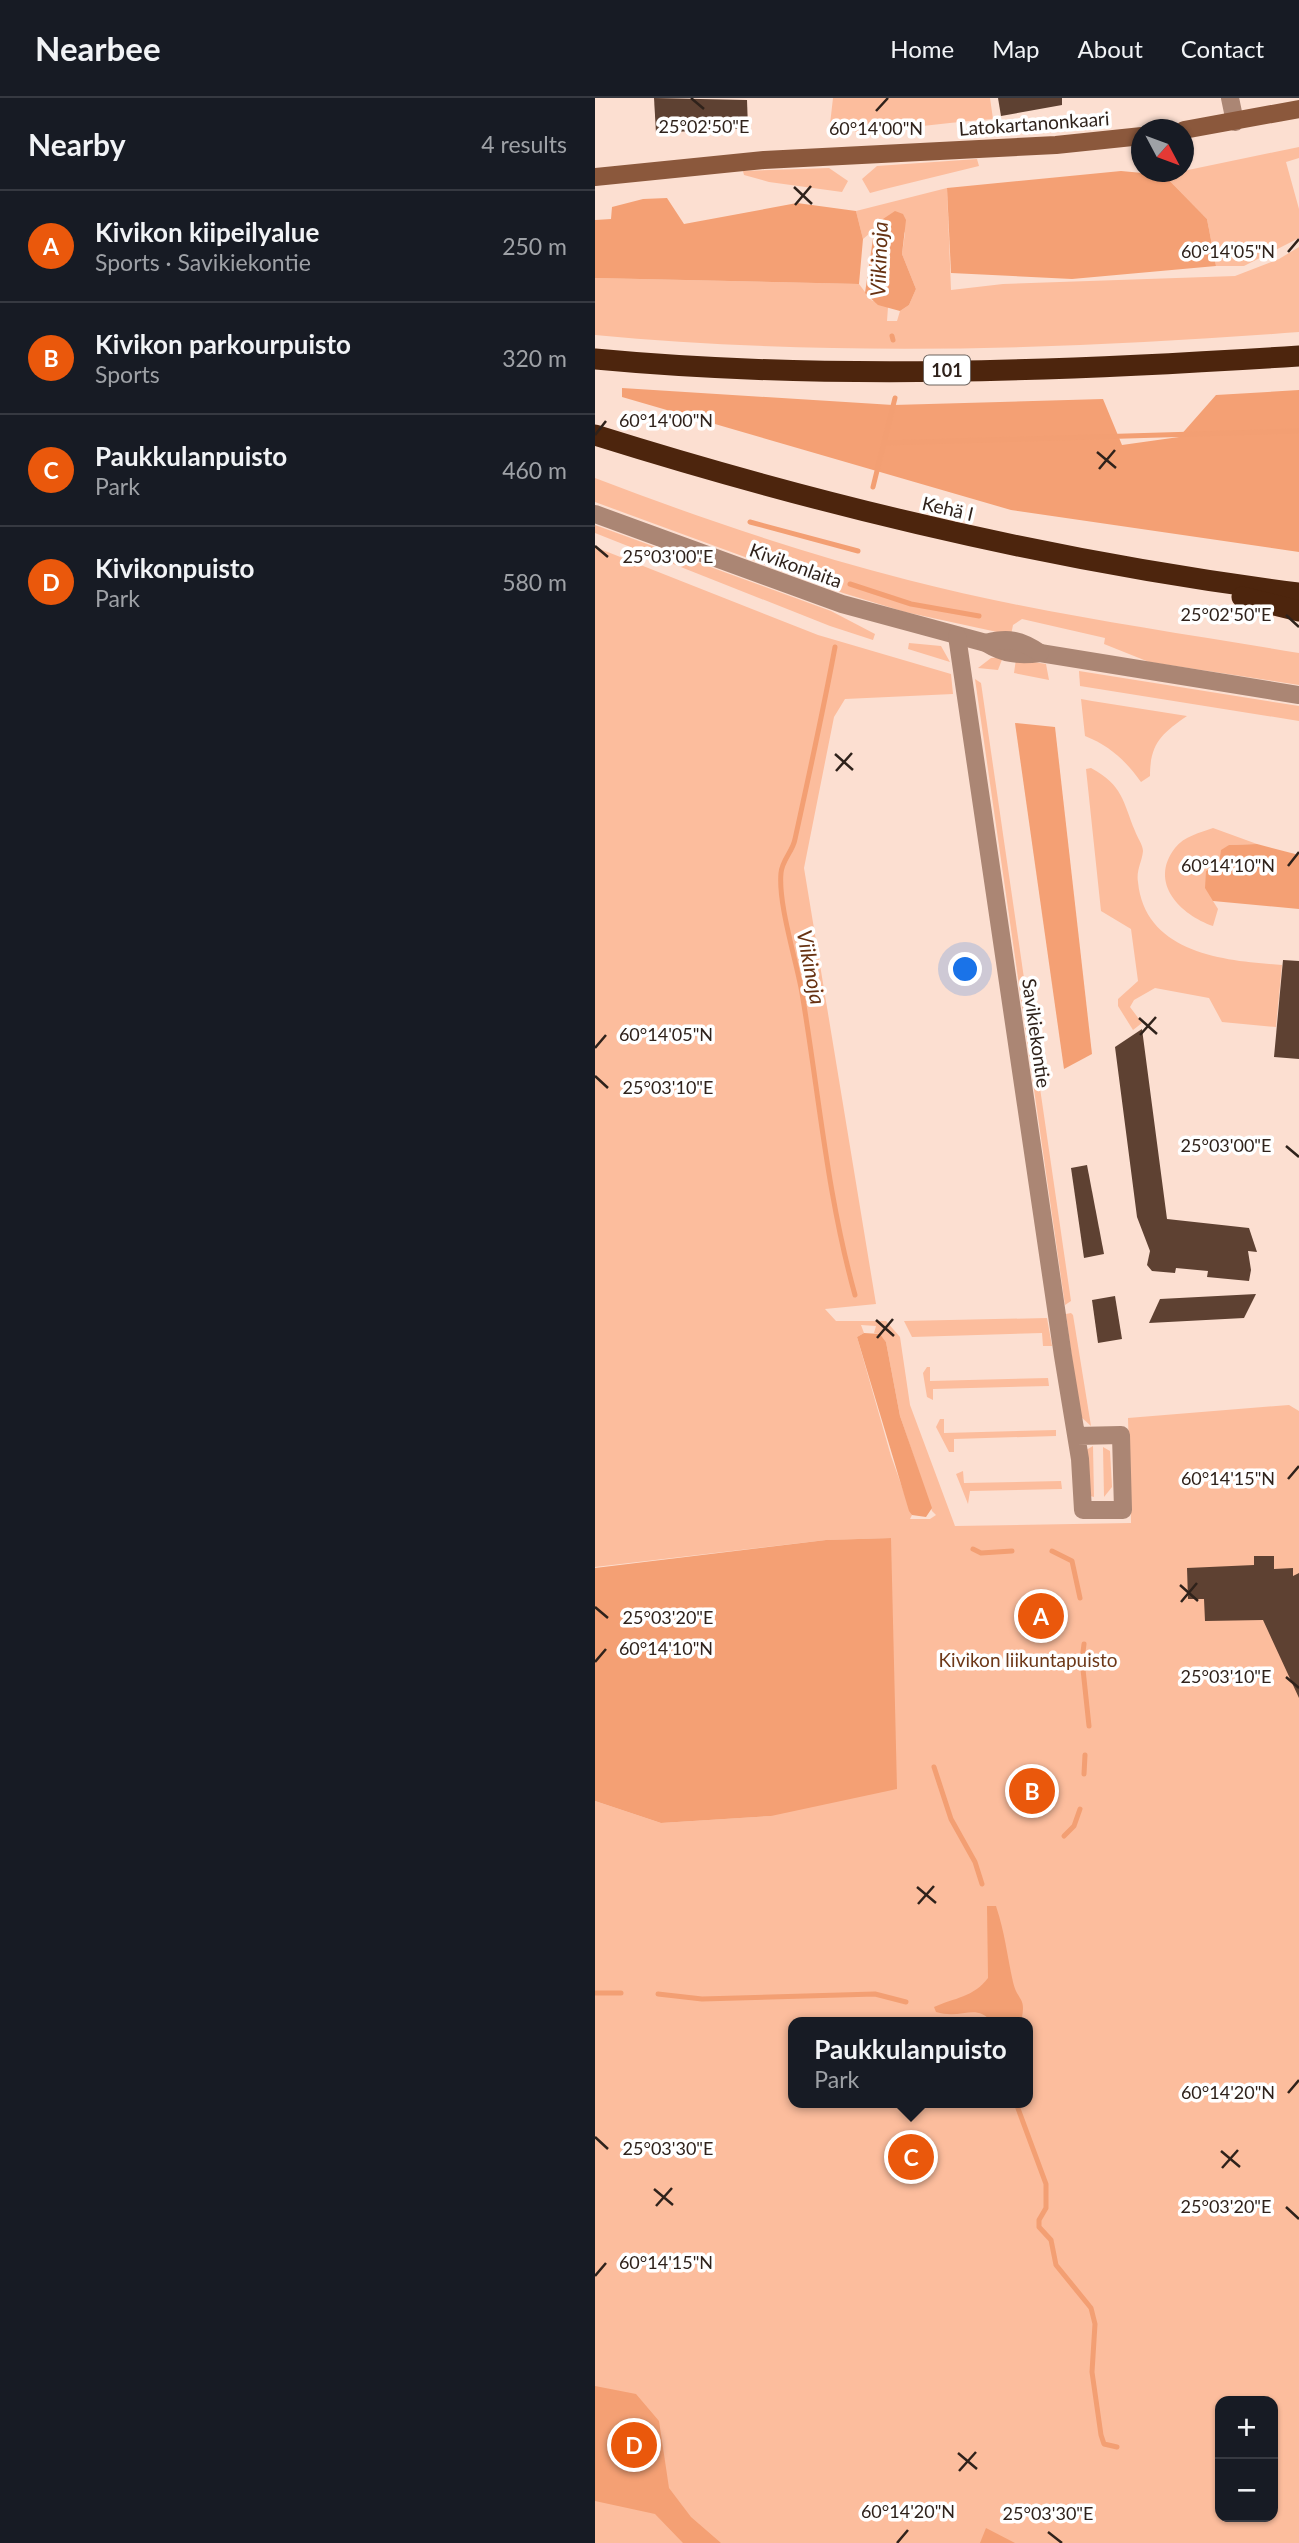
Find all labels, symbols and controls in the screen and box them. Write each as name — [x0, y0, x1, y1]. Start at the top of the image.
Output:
text: Nearbee — [35, 28, 161, 68]
text: Home — [890, 34, 954, 63]
text: Map — [992, 34, 1040, 63]
text: About — [1078, 34, 1143, 63]
text: Contact — [1181, 34, 1264, 63]
street label: Latokartanonkaari — [958, 106, 1110, 140]
text: 25°02'50"E — [659, 115, 749, 137]
text: 60°14'00"N — [829, 117, 923, 139]
north arrow — [1131, 119, 1194, 182]
text: Nearby — [28, 126, 126, 162]
text: 4 results — [481, 130, 567, 158]
text: Kivikon kiipeilyalue — [95, 216, 319, 248]
water label: Viikinoja — [864, 221, 892, 297]
text: A — [43, 232, 59, 260]
text: 250 m — [502, 232, 567, 260]
text: 60°14'05"N — [1181, 240, 1275, 262]
text: Sports · Savikiekontie — [95, 248, 311, 276]
text: Kivikon parkourpuisto — [95, 328, 351, 360]
text: B — [43, 344, 59, 372]
text: 320 m — [502, 344, 567, 372]
road number: 101 — [924, 356, 970, 384]
text: Sports — [95, 360, 160, 388]
text: 60°14'00"N — [619, 409, 713, 431]
text: Paukkulanpuisto — [95, 440, 287, 472]
text: C — [43, 456, 59, 484]
text: 460 m — [502, 456, 567, 484]
text: Park — [95, 472, 140, 500]
street label: Kehä I — [920, 491, 976, 525]
street label: Kivikonlaita — [747, 538, 845, 592]
text: 25°03'00"E — [623, 545, 713, 567]
text: Kivikonpuisto — [95, 552, 255, 584]
text: D — [42, 568, 60, 596]
text: 580 m — [502, 568, 567, 596]
text: Park — [95, 584, 140, 612]
text: 25°02'50"E — [1181, 603, 1271, 625]
text: 60°14'10"N — [1181, 854, 1275, 876]
water label: Viikinoja — [793, 928, 831, 1006]
your location — [948, 952, 982, 986]
street label: Savikiekontie — [1018, 977, 1056, 1089]
text: 60°14'05"N — [619, 1023, 713, 1045]
text: 25°03'10"E — [623, 1076, 713, 1098]
text: 25°03'00"E — [1181, 1134, 1271, 1156]
text: 60°14'15"N — [1181, 1467, 1275, 1489]
pin: A — [1018, 1590, 1064, 1642]
text: 25°03'20"E — [623, 1606, 713, 1628]
text: 60°14'10"N — [619, 1637, 713, 1659]
park label: Kivikon liikuntapuisto — [939, 1648, 1118, 1671]
text: 25°03'10"E — [1181, 1665, 1271, 1687]
pin: B — [1009, 1765, 1055, 1817]
popup — [788, 2017, 1033, 2108]
text: Paukkulanpuisto — [814, 2033, 1007, 2065]
text: Park — [814, 2065, 859, 2093]
text: 60°14'20"N — [1181, 2081, 1275, 2103]
pin: C — [888, 2131, 934, 2183]
text: 25°03'30"E — [623, 2137, 713, 2159]
text: 25°03'20"E — [1181, 2195, 1271, 2217]
text: 60°14'15"N — [619, 2251, 713, 2273]
map controls — [1215, 2396, 1278, 2522]
button: + — [1215, 2396, 1278, 2459]
pin: D — [611, 2419, 657, 2471]
button: − — [1215, 2459, 1278, 2522]
text: 60°14'20"N — [861, 2500, 955, 2522]
text: 25°03'30"E — [1003, 2502, 1093, 2524]

